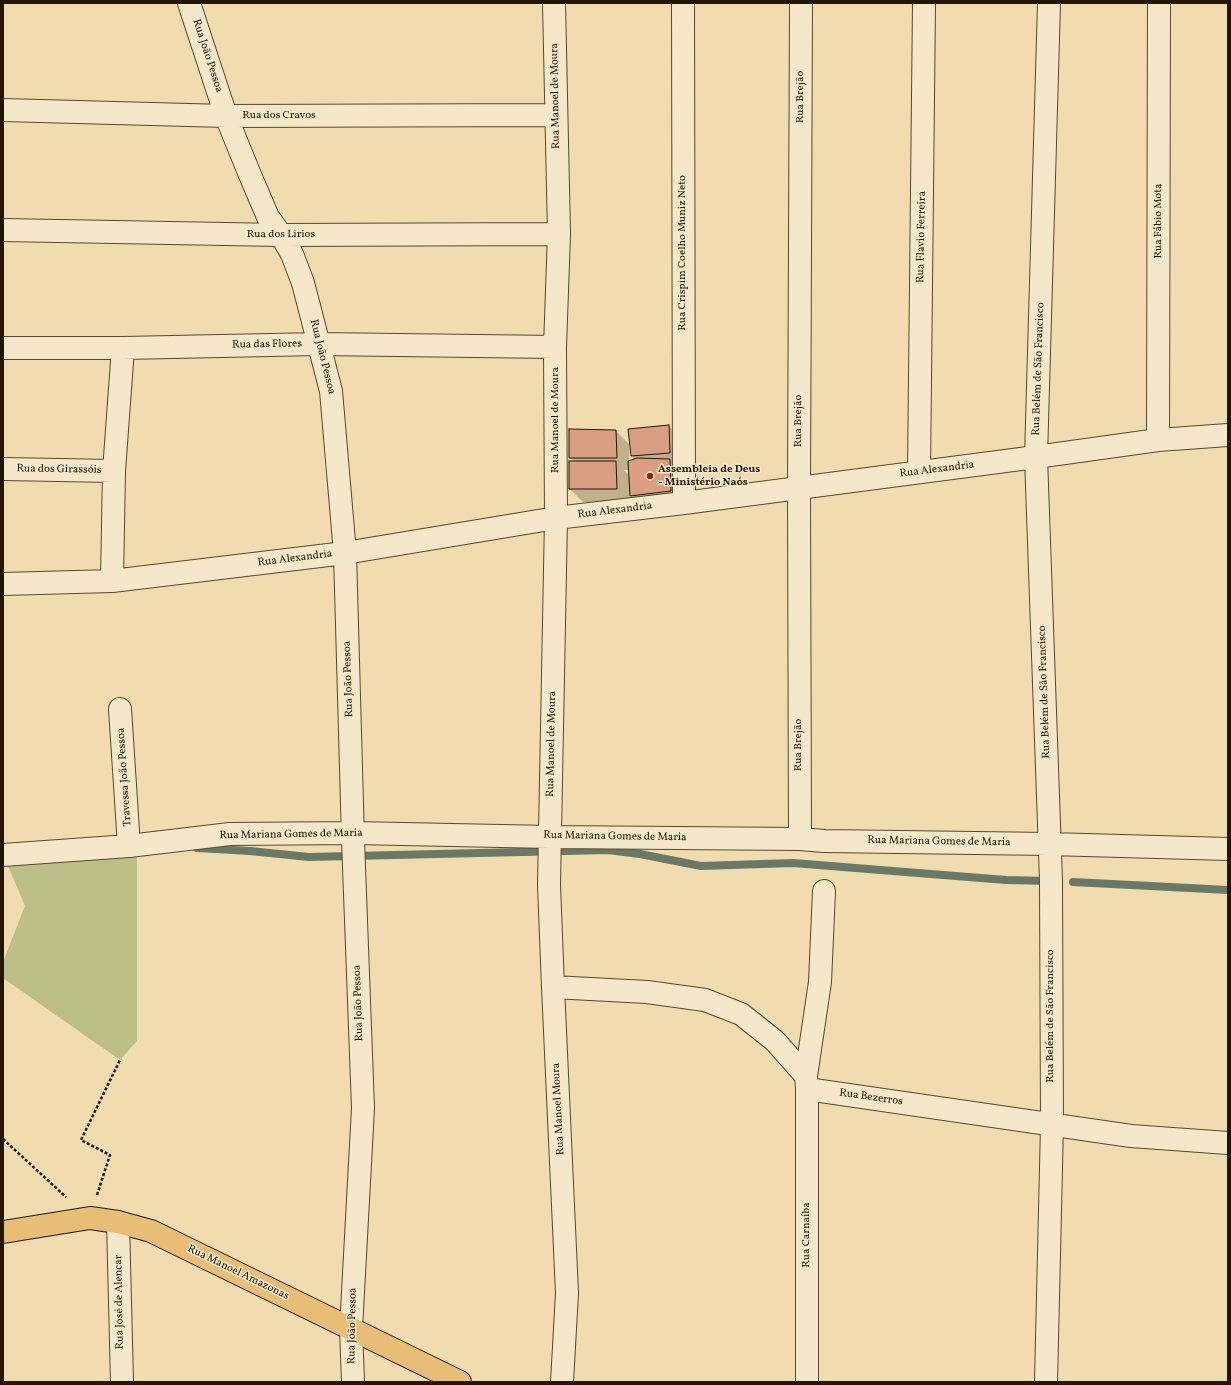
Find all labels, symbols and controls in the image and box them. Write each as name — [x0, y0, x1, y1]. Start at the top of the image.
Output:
street label: Rua João Pessoa — [189, 18, 225, 94]
street label: Rua Manoel de Moura — [548, 43, 564, 149]
street label: Rua Brejão — [794, 71, 808, 123]
street label: Rua dos Cravos — [242, 109, 316, 123]
street label: Rua Crispim Coelho Muniz Neto — [676, 175, 690, 331]
street label: Rua Fábio Mota — [1152, 183, 1166, 259]
street label: Rua Flavio Ferreira — [915, 191, 929, 283]
street label: Rua dos Lirios — [247, 228, 315, 242]
street label: Rua Belém de São Francisco — [1030, 302, 1048, 436]
street label: Rua João Pessoa — [306, 318, 338, 396]
street label: Rua das Flores — [232, 338, 302, 352]
street label: Rua Manoel de Moura — [549, 367, 563, 473]
street label: Rua Brejão — [792, 395, 806, 447]
street label: Rua Alexandria — [899, 459, 975, 481]
street label: Rua dos Girassóis — [16, 463, 102, 477]
place label: Assembleia de Deus - Ministério Naós — [658, 463, 760, 489]
marker: Assembleia de Deus - Ministério Naós — [645, 471, 655, 481]
street label: Rua Alexandria — [577, 500, 653, 522]
street label: Rua Alexandria — [257, 548, 333, 570]
street label: Rua Belém de São Francisco — [1036, 625, 1054, 759]
street label: Rua João Pessoa — [341, 641, 357, 717]
street label: Rua Manoel de Moura — [544, 691, 560, 797]
street label: Rua Brejão — [792, 719, 806, 771]
street label: Travessa João Pessoa — [115, 727, 135, 827]
street label: Rua Mariana Gomes de Maria — [219, 827, 363, 843]
street label: Rua Mariana Gomes de Maria — [543, 829, 687, 845]
street label: Rua Mariana Gomes de Maria — [867, 834, 1011, 850]
street label: Rua Belém de São Francisco — [1044, 949, 1058, 1083]
street label: Rua João Pessoa — [351, 965, 367, 1041]
street label: Rua Manoel Moura — [550, 1063, 568, 1155]
street label: Rua Bezerros — [838, 1087, 904, 1109]
street label: Rua Carnaíba — [800, 1202, 814, 1268]
street label: Rua Manoel Amazonas — [185, 1243, 291, 1303]
street label: Rua José de Alencar — [113, 1255, 127, 1349]
street label: Rua João Pessoa — [346, 1288, 360, 1364]

